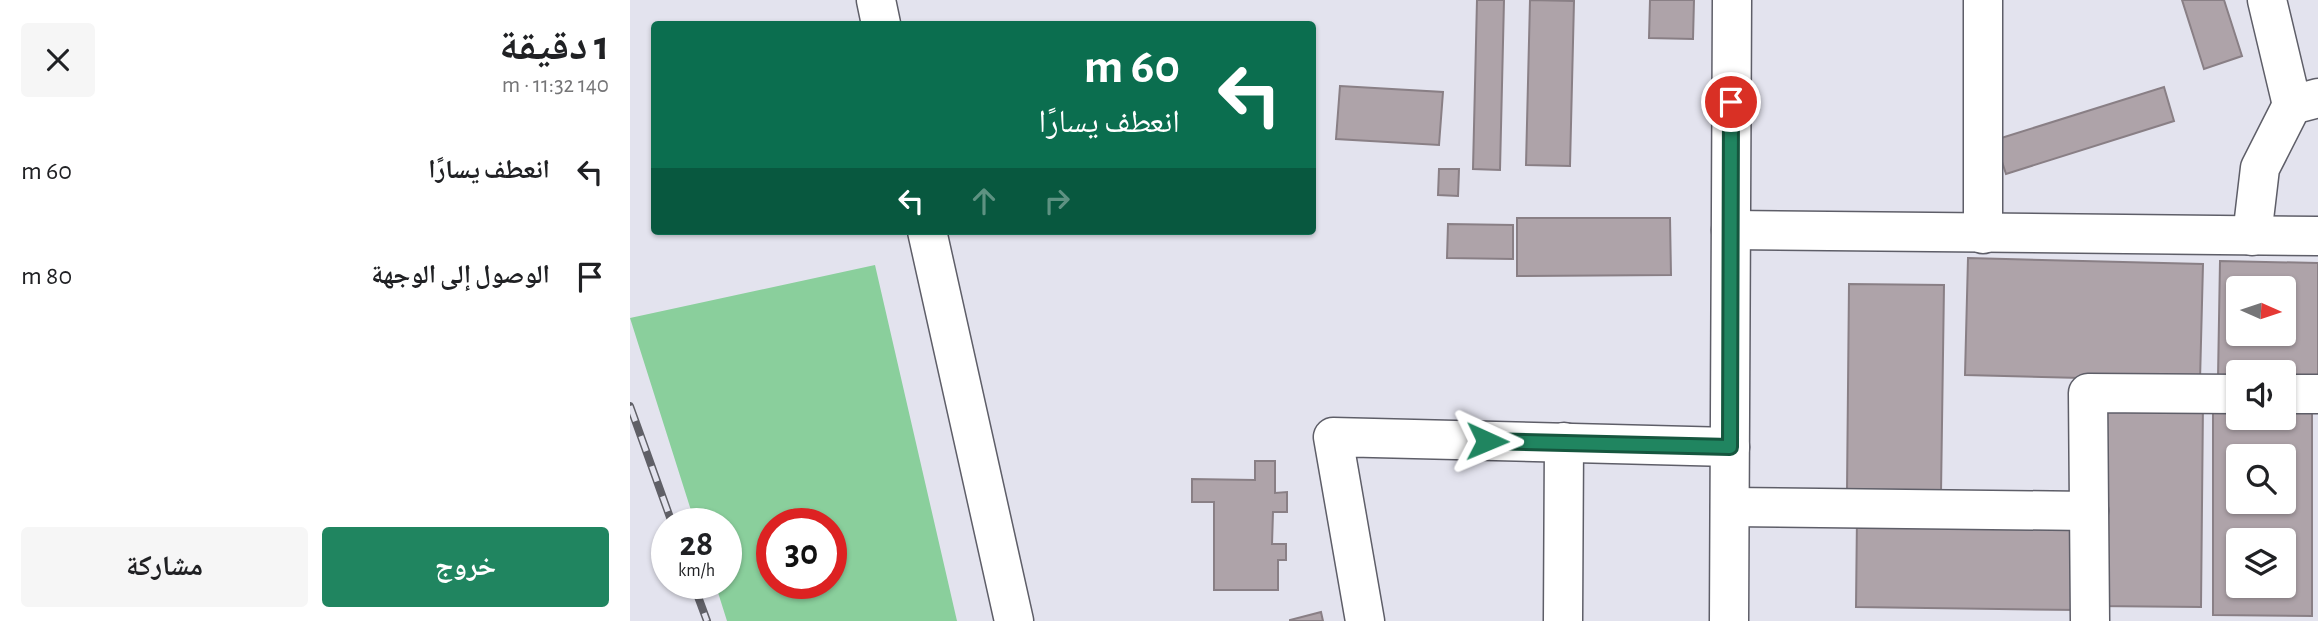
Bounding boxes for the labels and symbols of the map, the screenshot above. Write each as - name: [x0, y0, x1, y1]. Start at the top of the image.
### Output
- pin: [1701, 72, 1761, 132]
- north arrow: [2226, 276, 2296, 346]
- position arrow: [1450, 404, 1524, 478]
- speed limit sign: 30: [756, 508, 847, 599]

